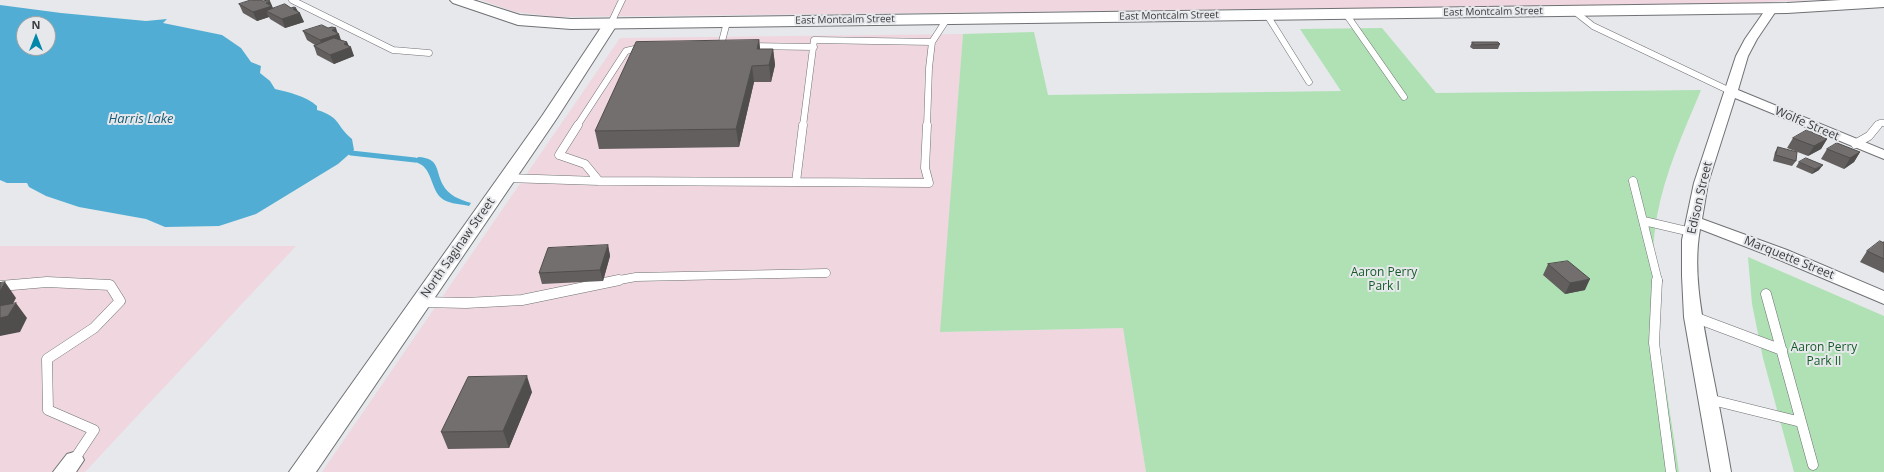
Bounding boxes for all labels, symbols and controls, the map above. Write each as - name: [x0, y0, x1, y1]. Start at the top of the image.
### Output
- street label: East Montcalm Street: [1443, 5, 1543, 19]
- street label: East Montcalm Street: [1119, 9, 1219, 23]
- street label: East Montcalm Street: [795, 13, 895, 27]
- north arrow: [16, 16, 56, 56]
- text: N: [32, 17, 40, 32]
- street label: Wolfe Street: [1773, 104, 1841, 144]
- water label: Harris Lake: [108, 111, 174, 127]
- street label: Edison Street: [1685, 160, 1715, 236]
- street label: North Saginaw Street: [418, 195, 498, 301]
- street label: Marquette Street: [1742, 233, 1836, 283]
- park label: Aaron Perry Park I: [1351, 266, 1417, 294]
- park label: Aaron Perry Park II: [1791, 341, 1857, 369]

